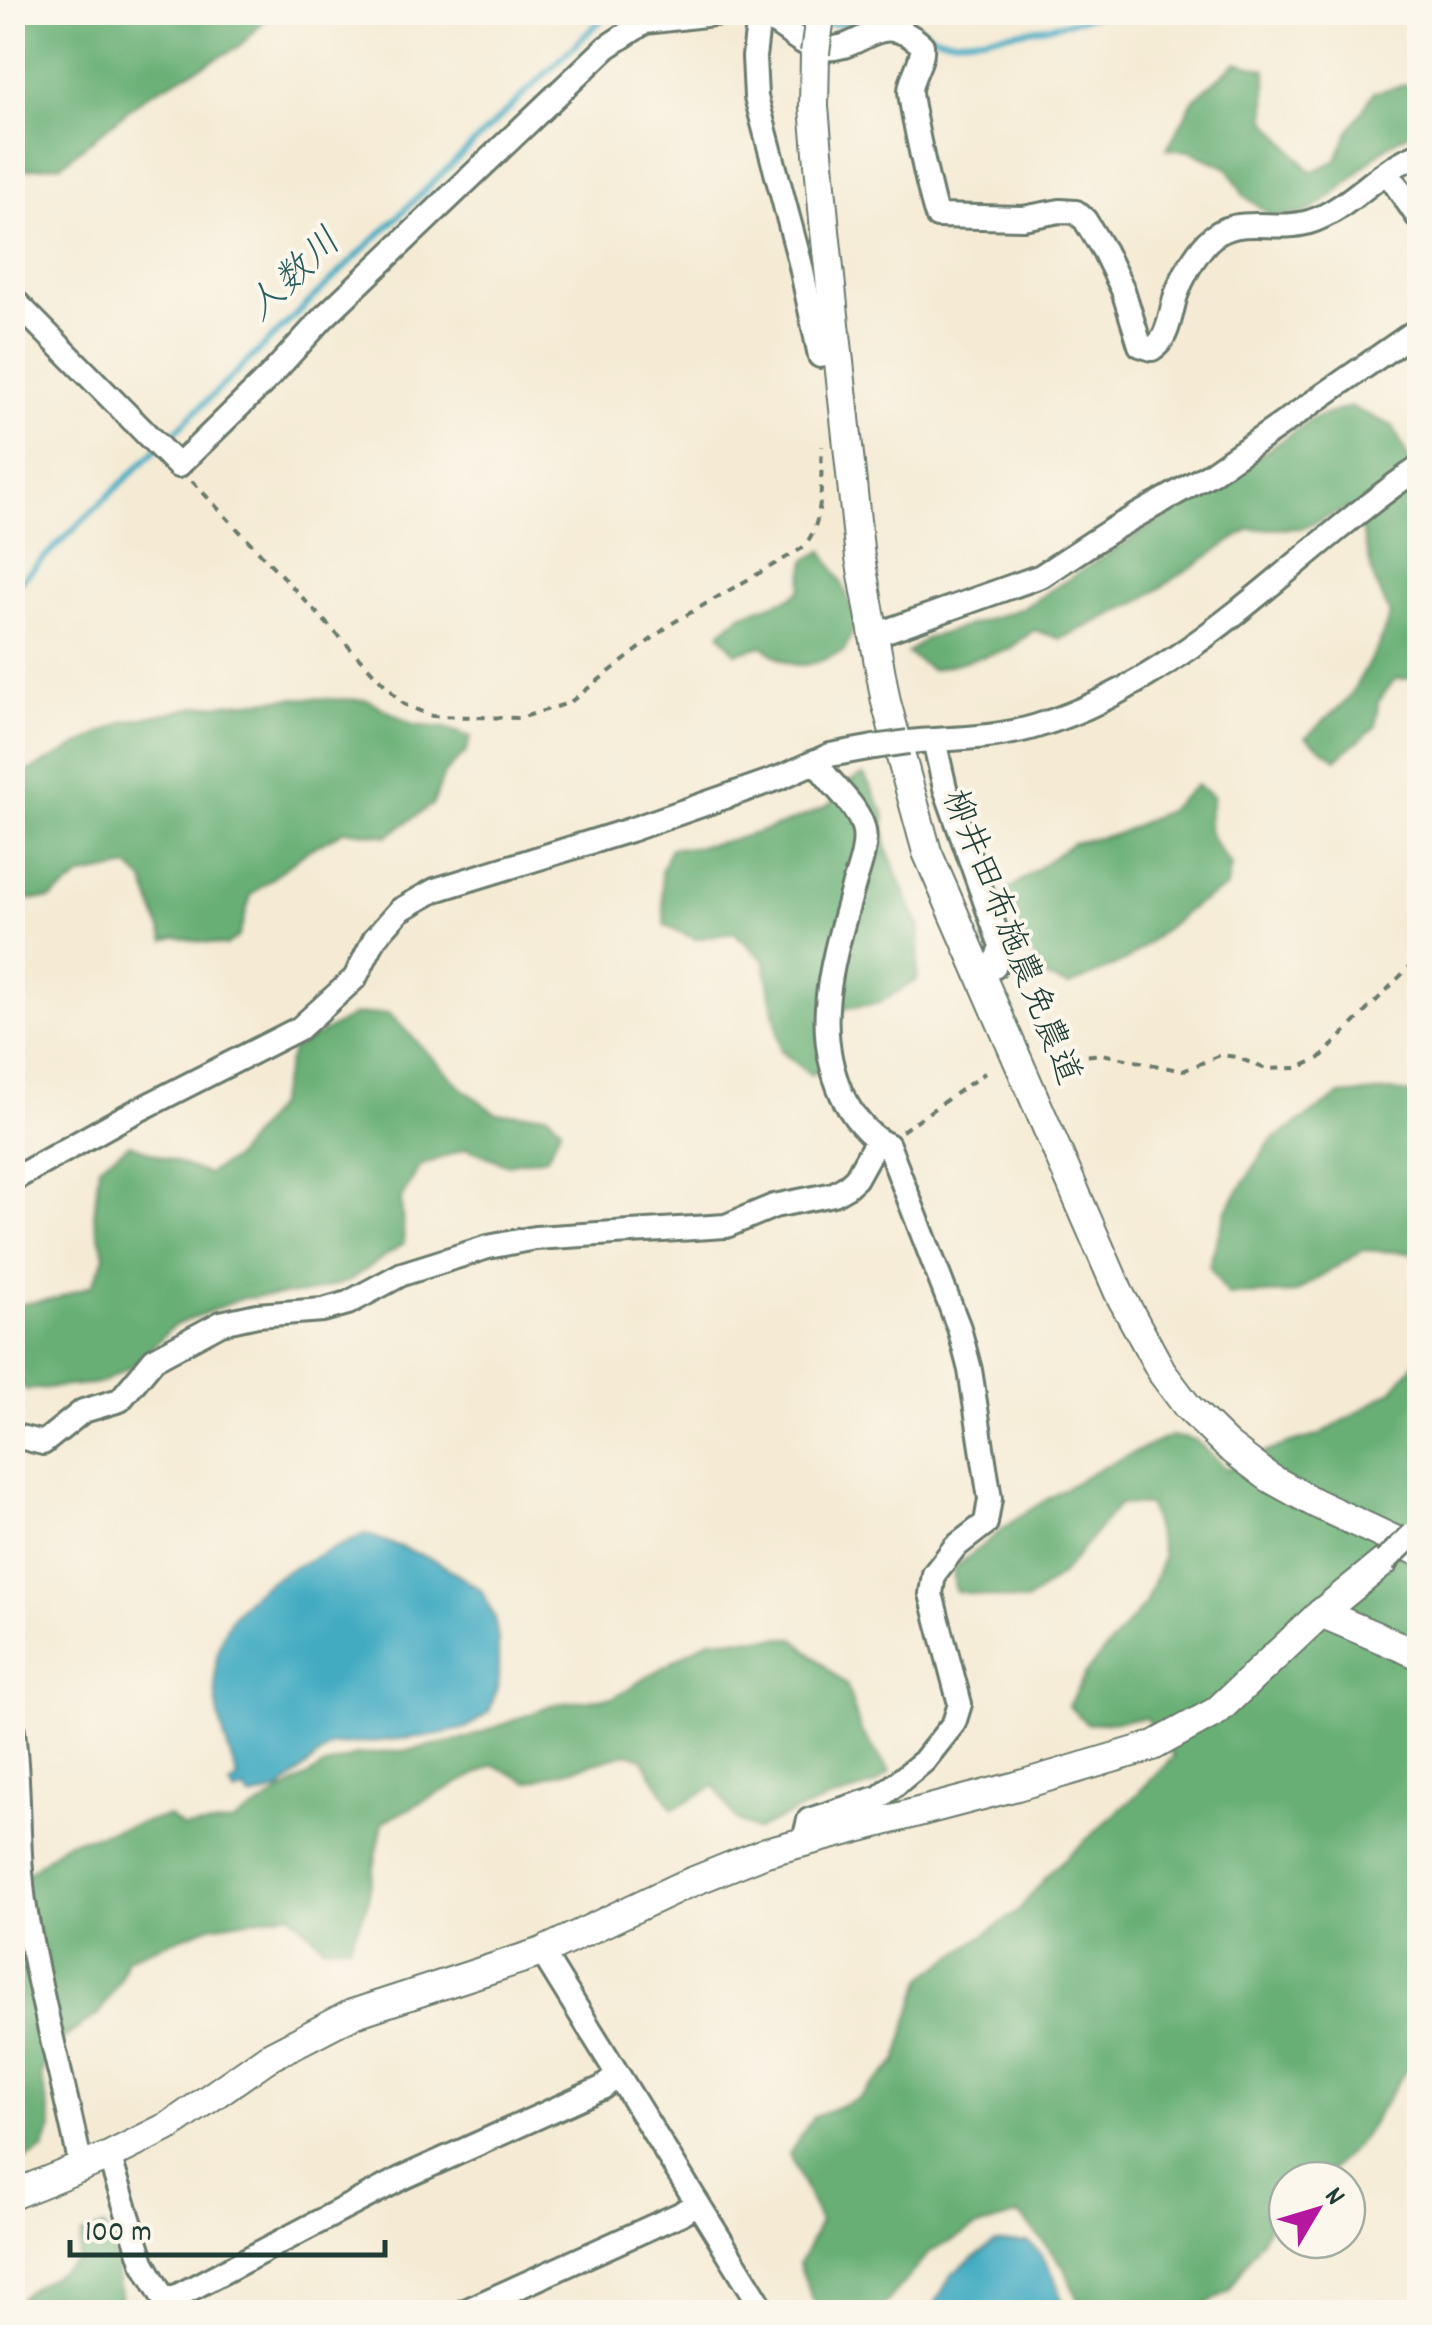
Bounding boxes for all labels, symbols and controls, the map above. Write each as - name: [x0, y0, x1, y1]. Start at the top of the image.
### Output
- water label: 人数川: [236, 218, 356, 336]
- street label: 柳井田布施農免農道: [927, 783, 1091, 1093]
- north arrow: [1267, 2160, 1367, 2260]
- text: N: [1313, 2180, 1353, 2215]
- scale bar: [70, 2195, 385, 2257]
- text: 100 m: [85, 2213, 152, 2256]

